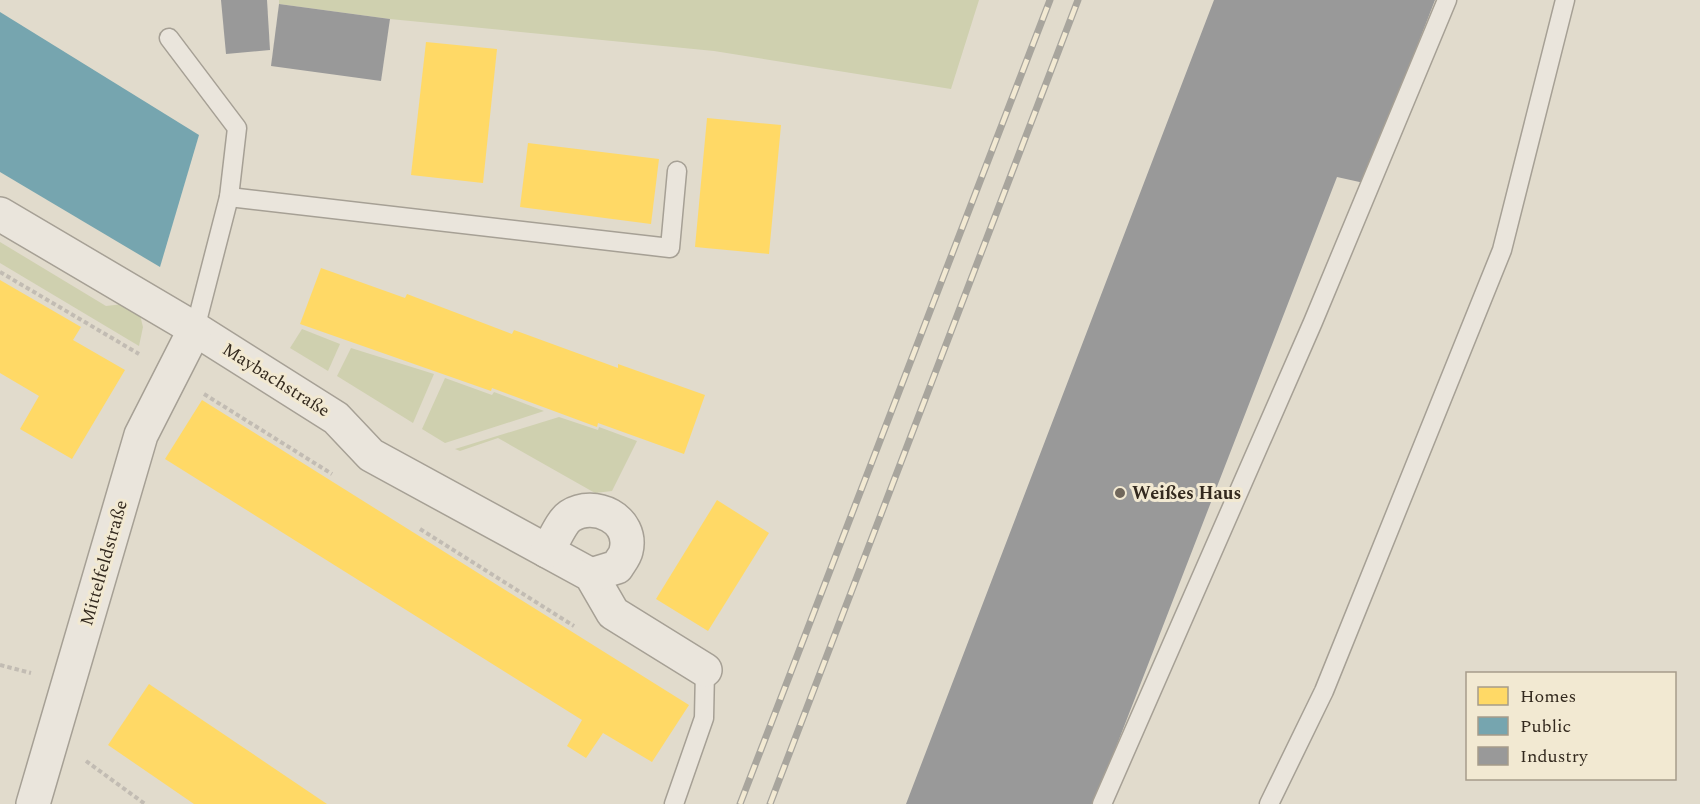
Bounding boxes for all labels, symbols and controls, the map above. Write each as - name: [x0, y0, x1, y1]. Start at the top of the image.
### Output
- street label: Maybachstraße: [217, 336, 335, 424]
- place label: Weißes Haus: [1132, 480, 1241, 507]
- marker: Weißes Haus: [1113, 486, 1127, 500]
- street label: Mittelfeldstraße: [73, 497, 135, 629]
- legend: [1466, 672, 1676, 780]
- text: Homes: [1520, 683, 1576, 710]
- text: Public: [1520, 713, 1571, 740]
- text: Industry: [1520, 743, 1589, 770]

